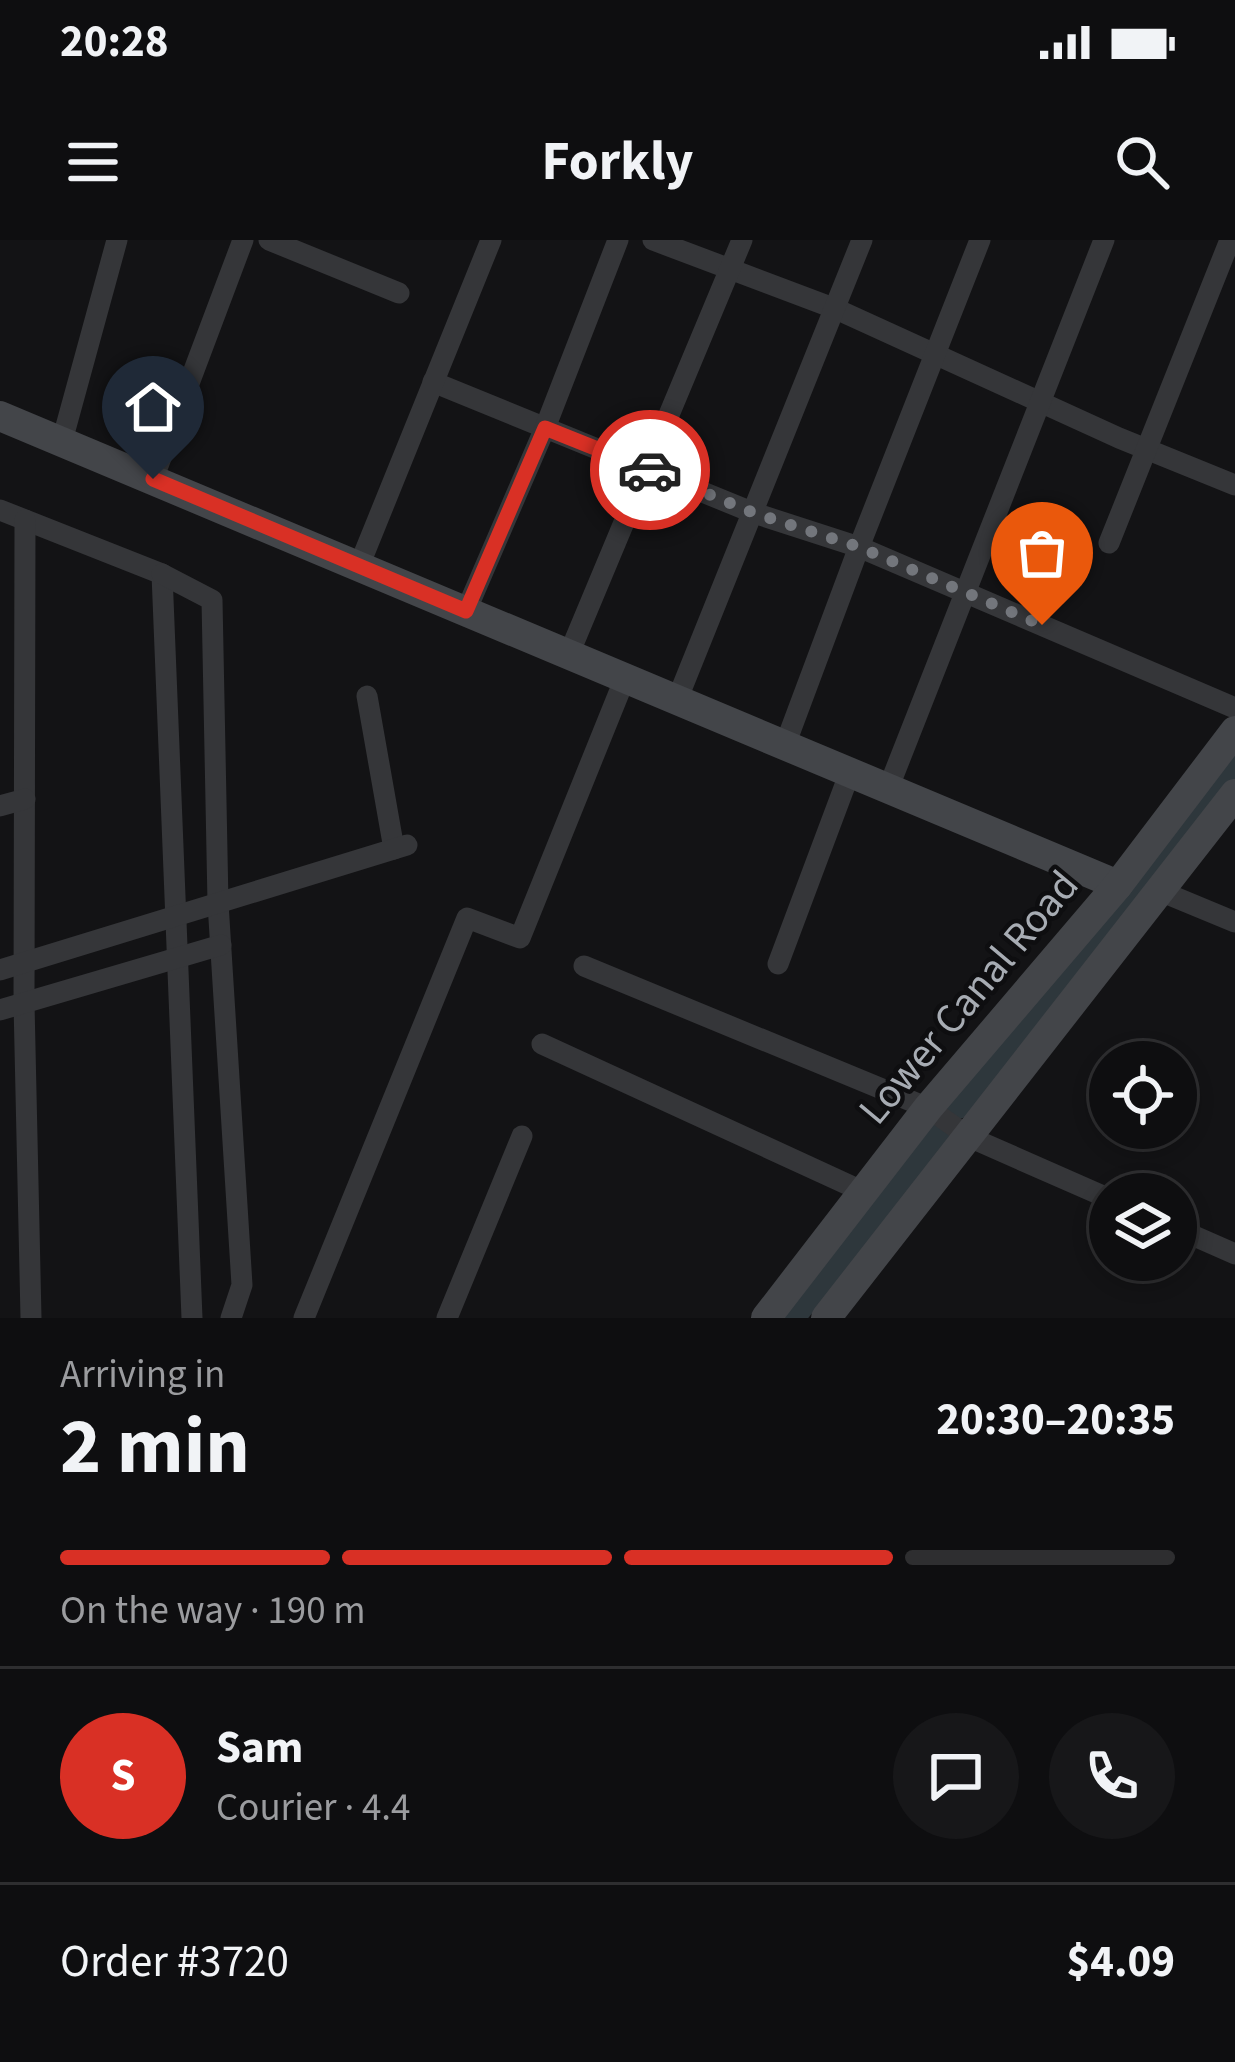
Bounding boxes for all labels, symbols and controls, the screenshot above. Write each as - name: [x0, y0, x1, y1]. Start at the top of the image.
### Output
- text: 20:28: [60, 10, 169, 74]
- text: Forkly: [542, 124, 693, 201]
- icon: menu: [60, 129, 126, 195]
- icon: search: [1109, 129, 1175, 195]
- pin: [102, 356, 204, 479]
- icon: home: [120, 374, 186, 440]
- courier: [590, 410, 710, 530]
- icon: car: [617, 437, 683, 503]
- pin: [991, 502, 1093, 625]
- icon: bag: [1009, 520, 1075, 586]
- street label: Lower Canal Road: [845, 858, 1093, 1138]
- map controls: [1089, 1041, 1197, 1281]
- button: locate: [1089, 1041, 1197, 1149]
- button: layers: [1089, 1173, 1197, 1281]
- text: Arriving in: [60, 1347, 225, 1403]
- text: 20:30–20:35: [936, 1388, 1175, 1452]
- text: 2 min: [60, 1392, 250, 1503]
- text: On the way · 190 m: [60, 1583, 366, 1639]
- button: chat: [893, 1713, 1019, 1839]
- button: phone: [1049, 1713, 1175, 1839]
- text: Sam: [216, 1716, 303, 1780]
- text: S: [110, 1744, 136, 1808]
- text: Courier · 4.4: [216, 1780, 410, 1836]
- text: Order #3720: [60, 1930, 289, 1994]
- text: $4.09: [1066, 1930, 1175, 1994]

